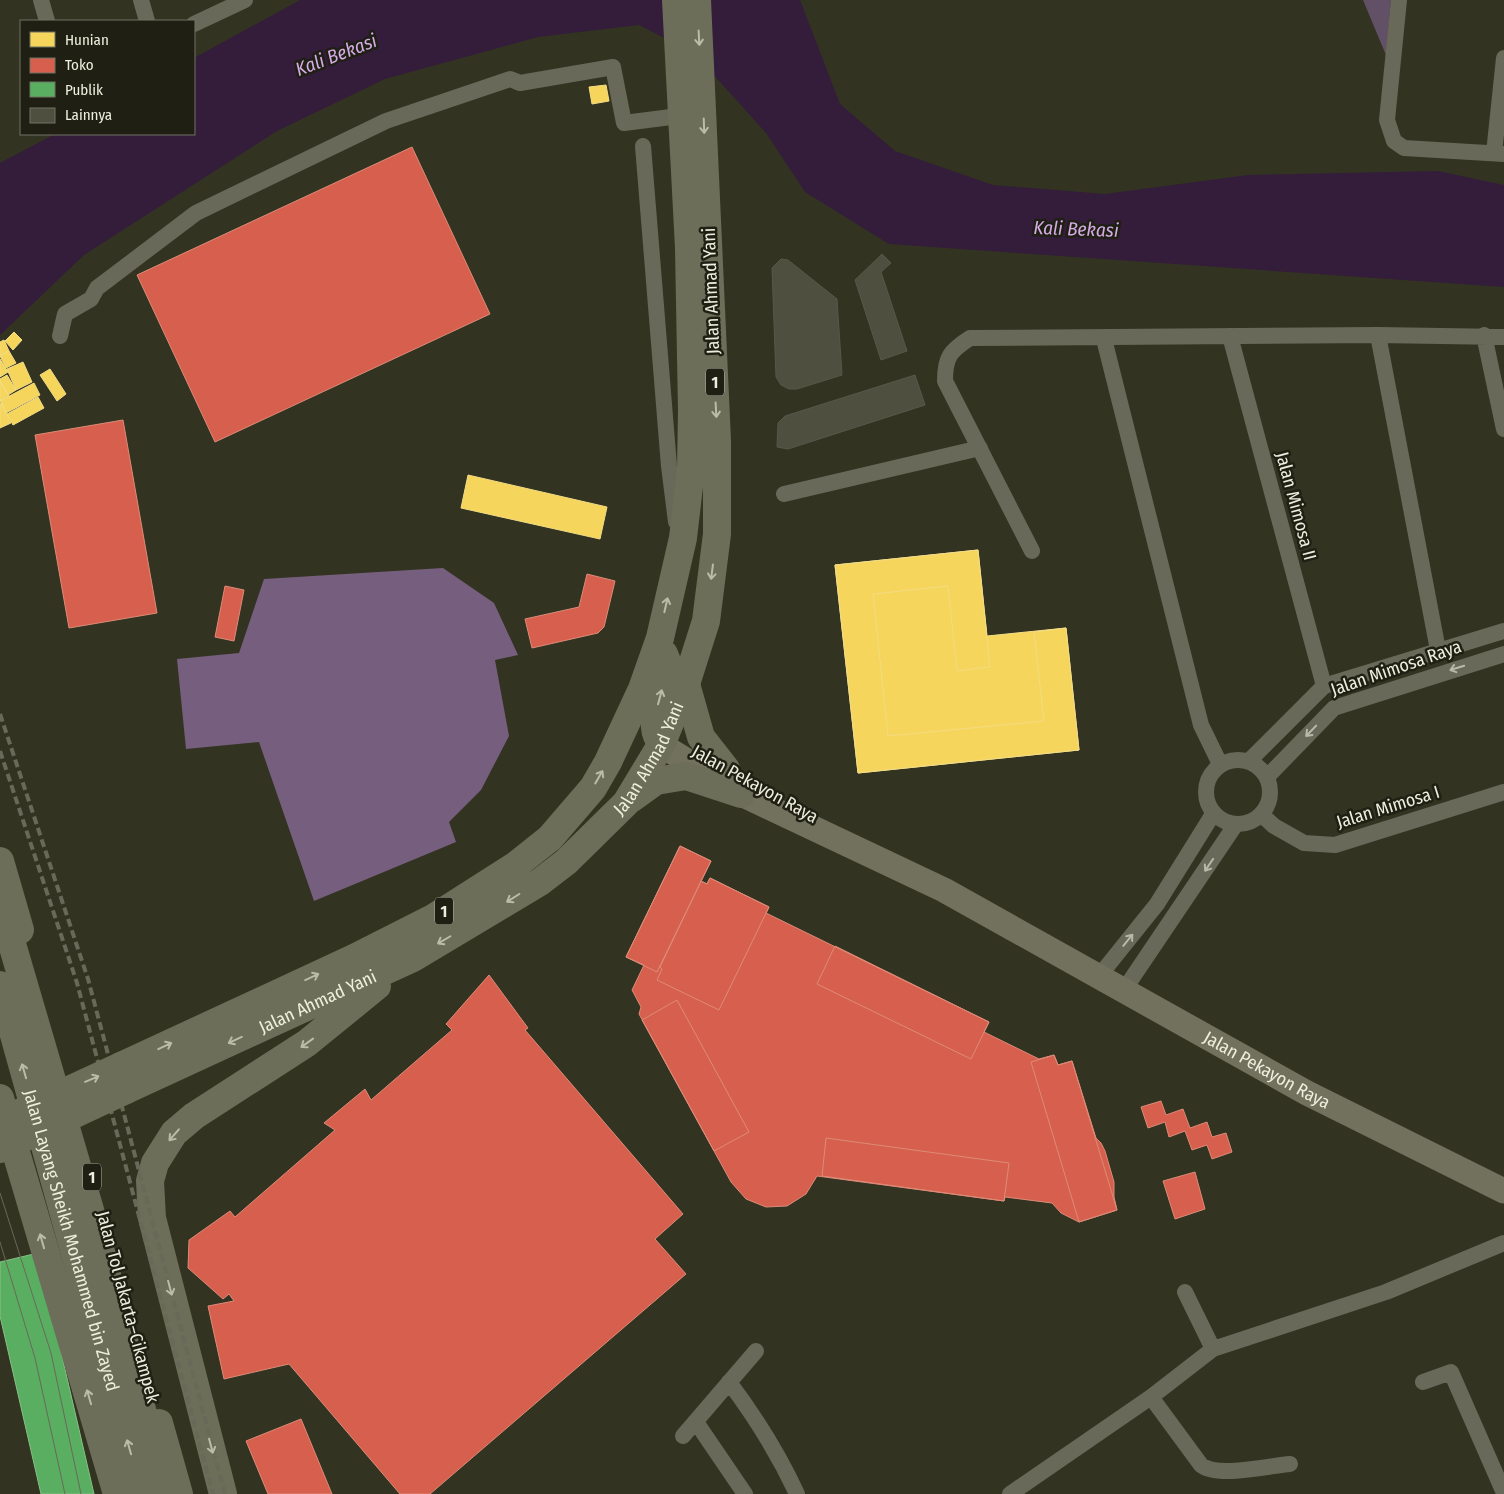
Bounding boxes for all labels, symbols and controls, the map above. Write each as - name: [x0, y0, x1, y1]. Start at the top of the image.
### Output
- legend: [20, 20, 195, 135]
- water label: Kali Bekasi: [292, 29, 380, 81]
- one-way arrow: [695, 30, 704, 46]
- text: Hunian: [65, 31, 109, 49]
- text: Toko: [65, 56, 94, 74]
- text: Publik: [65, 81, 103, 99]
- text: Lainnya: [65, 106, 112, 124]
- one-way arrow: [699, 117, 708, 133]
- water label: Kali Bekasi: [1033, 216, 1119, 242]
- street label: Jalan Ahmad Yani: [698, 227, 724, 355]
- road number: 1: [706, 368, 724, 396]
- one-way arrow: [711, 402, 720, 418]
- street label: Jalan Mimosa II: [1271, 449, 1321, 563]
- one-way arrow: [707, 564, 717, 580]
- one-way arrow: [662, 598, 671, 614]
- street label: Jalan Mimosa Raya: [1328, 635, 1464, 701]
- one-way arrow: [1450, 664, 1466, 673]
- one-way arrow: [656, 690, 665, 706]
- street label: Jalan Ahmad Yani: [609, 698, 689, 820]
- one-way arrow: [1305, 725, 1317, 738]
- street label: Jalan Pekayon Raya: [688, 740, 822, 828]
- one-way arrow: [595, 771, 605, 785]
- street label: Jalan Mimosa I: [1334, 781, 1442, 833]
- one-way arrow: [1204, 857, 1214, 871]
- one-way arrow: [507, 894, 521, 904]
- road number: 1: [435, 898, 453, 924]
- one-way arrow: [1123, 933, 1134, 946]
- one-way arrow: [438, 935, 452, 945]
- street label: Jalan Ahmad Yani: [256, 965, 380, 1038]
- one-way arrow: [304, 972, 319, 981]
- street label: Jalan Pekayon Raya: [1200, 1026, 1334, 1114]
- one-way arrow: [228, 1036, 243, 1046]
- one-way arrow: [301, 1037, 314, 1048]
- one-way arrow: [157, 1041, 172, 1050]
- one-way arrow: [19, 1064, 29, 1080]
- one-way arrow: [84, 1073, 99, 1083]
- street label: Jalan Layang Sheikh Mohammed bin Zayed: [19, 1087, 124, 1394]
- one-way arrow: [168, 1128, 179, 1141]
- road number: 1: [83, 1164, 101, 1190]
- street label: Jalan Tol Jakarta–Cikampek: [92, 1209, 164, 1406]
- one-way arrow: [37, 1233, 47, 1249]
- one-way arrow: [166, 1280, 175, 1296]
- one-way arrow: [83, 1389, 93, 1405]
- one-way arrow: [207, 1437, 216, 1453]
- one-way arrow: [124, 1439, 134, 1455]

